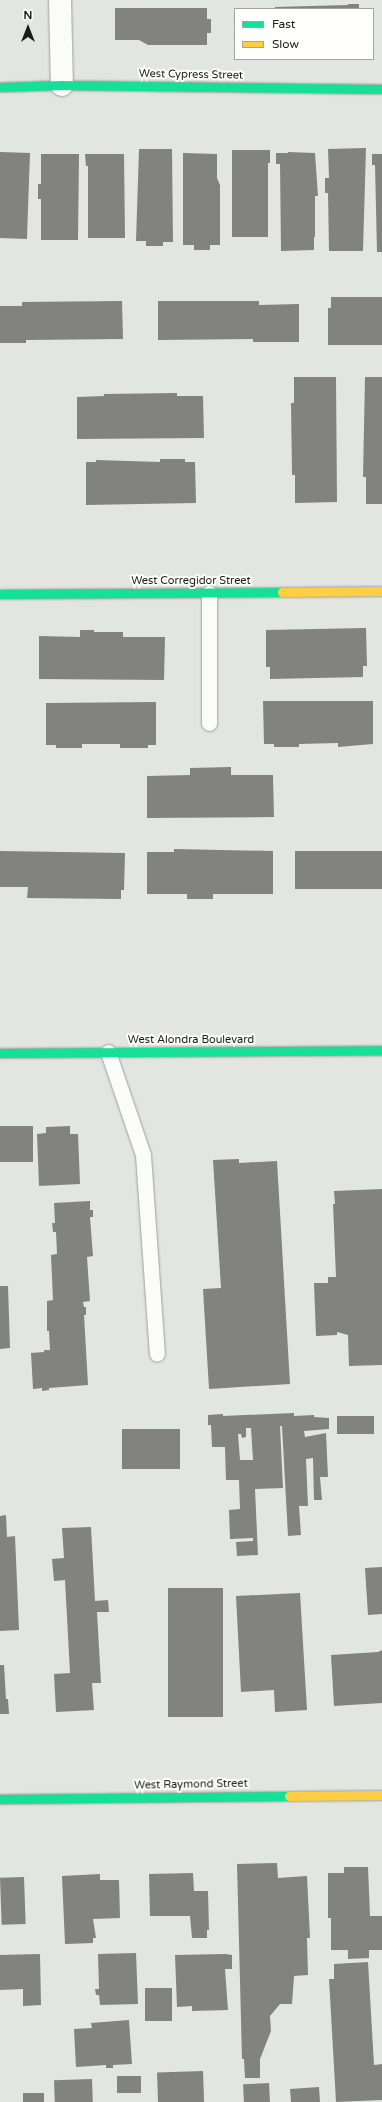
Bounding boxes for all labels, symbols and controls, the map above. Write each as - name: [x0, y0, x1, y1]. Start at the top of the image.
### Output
- north arrow: [8, 8, 48, 48]
- legend: [234, 8, 374, 60]
- text: N: [24, 9, 32, 22]
- text: Fast: [272, 17, 295, 31]
- text: Slow: [272, 37, 299, 51]
- street label: West Cypress Street: [139, 67, 243, 83]
- street label: West Corregidor Street: [131, 574, 251, 588]
- street label: West Alondra Boulevard: [128, 1033, 254, 1047]
- street label: West Raymond Street: [134, 1777, 248, 1793]

